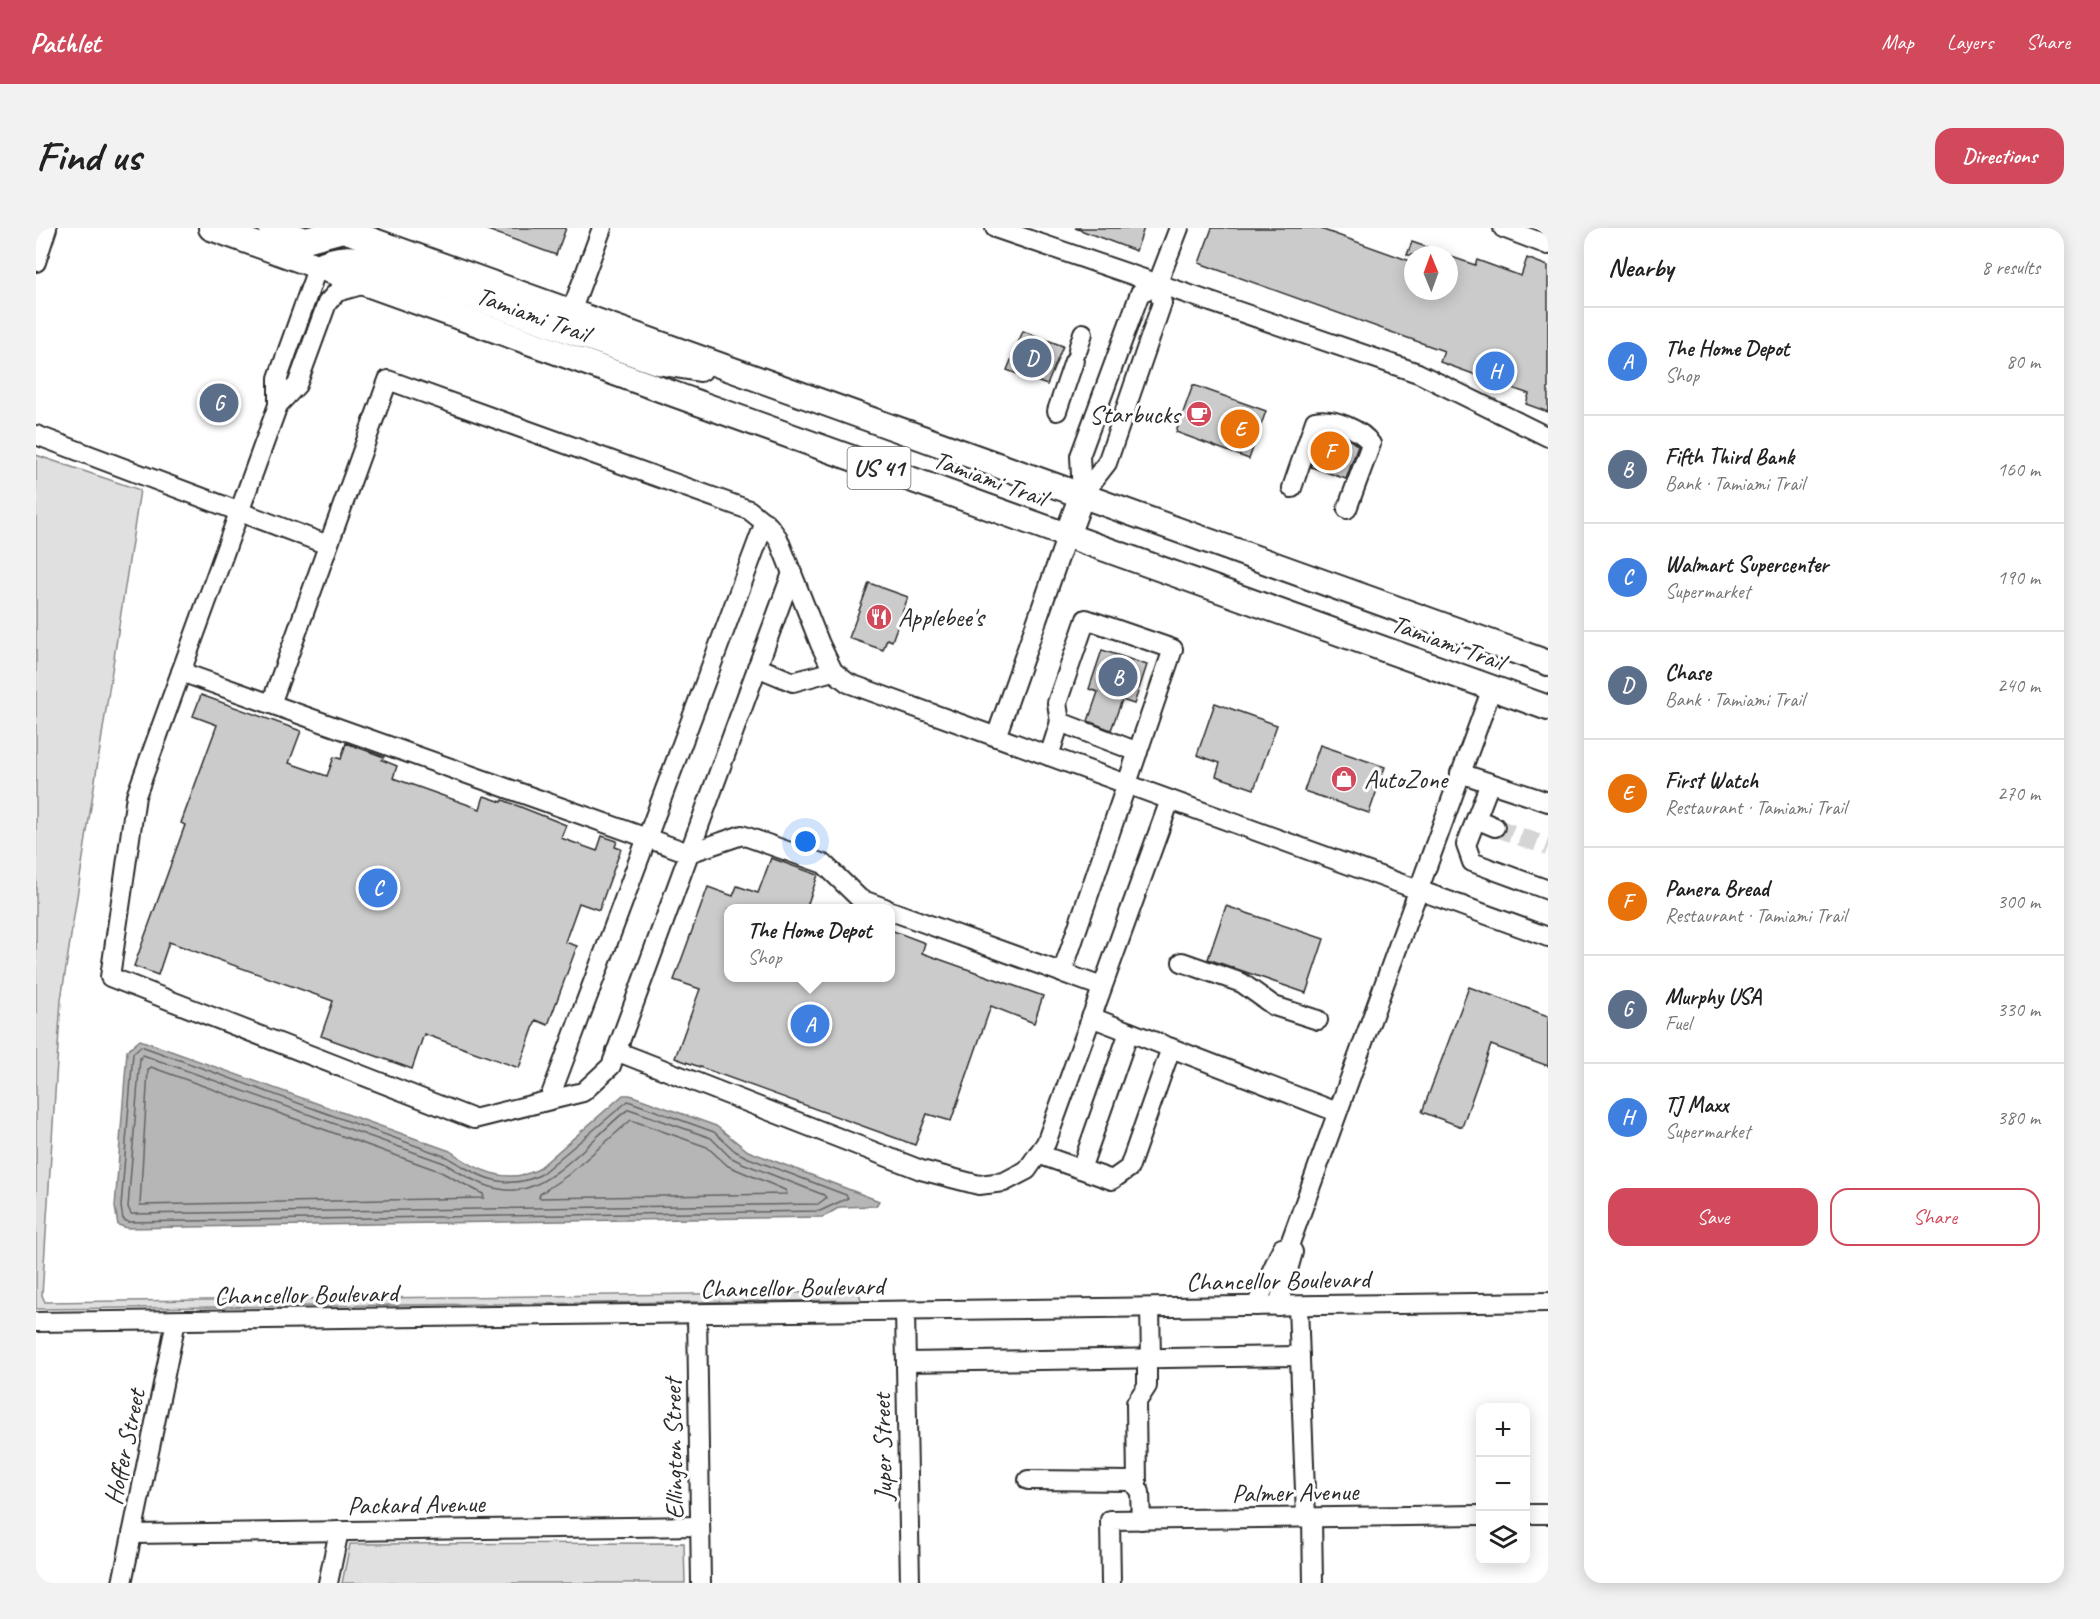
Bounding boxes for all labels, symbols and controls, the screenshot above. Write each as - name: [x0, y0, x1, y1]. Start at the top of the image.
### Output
- text: Pathlet: [30, 25, 100, 60]
- text: Map: [1881, 29, 1914, 55]
- text: Layers: [1947, 29, 1993, 55]
- text: Share: [2026, 29, 2070, 55]
- button: Directions: [1935, 128, 2064, 184]
- text: Find us: [36, 130, 141, 183]
- north arrow: [1404, 246, 1458, 300]
- text: Nearby: [1608, 251, 1673, 284]
- text: 8 results: [1981, 255, 2040, 280]
- street label: Tamiami Trail: [472, 279, 598, 352]
- text: The Home Depot: [1665, 335, 1789, 363]
- pin: D: [1012, 336, 1052, 380]
- pin: H: [1476, 348, 1514, 394]
- text: A: [1622, 349, 1633, 374]
- text: 80 m: [2006, 349, 2040, 374]
- text: Shop: [1665, 363, 1699, 388]
- pin: G: [200, 380, 238, 426]
- place label: Starbucks: [1089, 398, 1182, 431]
- cafe icon: Starbucks: [1184, 399, 1214, 429]
- pin: E: [1220, 406, 1260, 452]
- pin: F: [1310, 428, 1350, 474]
- street label: Tamiami Trail: [929, 443, 1055, 516]
- text: Fifth Third Bank: [1665, 443, 1794, 471]
- road number: US 41: [848, 447, 910, 489]
- text: B: [1622, 457, 1633, 482]
- text: 160 m: [1997, 457, 2040, 482]
- text: Bank · Tamiami Trail: [1665, 471, 1804, 496]
- text: Walmart Supercenter: [1665, 551, 1828, 579]
- text: C: [1623, 565, 1632, 590]
- text: 190 m: [1997, 565, 2040, 590]
- text: Supermarket: [1665, 579, 1750, 604]
- place label: Applebee's: [898, 601, 986, 634]
- restaurant icon: Applebee's: [864, 602, 894, 632]
- street label: Tamiami Trail: [1387, 607, 1513, 680]
- pin: B: [1098, 654, 1138, 700]
- text: Chase: [1665, 659, 1711, 687]
- text: D: [1622, 673, 1633, 698]
- text: 240 m: [1997, 673, 2040, 698]
- text: Bank · Tamiami Trail: [1665, 687, 1804, 712]
- place label: AutoZone: [1364, 763, 1450, 796]
- shop icon: AutoZone: [1329, 764, 1359, 794]
- text: First Watch: [1665, 767, 1758, 795]
- text: E: [1622, 781, 1633, 806]
- text: 270 m: [1997, 781, 2040, 806]
- text: Restaurant · Tamiami Trail: [1665, 795, 1846, 820]
- your location: [791, 827, 820, 856]
- pin: C: [358, 866, 398, 910]
- text: Panera Bread: [1665, 875, 1769, 903]
- text: F: [1623, 889, 1632, 914]
- text: 300 m: [1997, 889, 2040, 914]
- text: Restaurant · Tamiami Trail: [1665, 903, 1846, 928]
- popup: [724, 904, 895, 982]
- text: The Home Depot: [747, 917, 872, 945]
- text: Shop: [747, 945, 781, 970]
- text: Murphy USA: [1665, 983, 1761, 1011]
- text: G: [1623, 997, 1632, 1022]
- text: 330 m: [1997, 997, 2040, 1022]
- pin: A: [790, 1002, 830, 1046]
- text: Fuel: [1665, 1011, 1691, 1036]
- text: TJ Maxx: [1665, 1091, 1728, 1119]
- text: H: [1622, 1105, 1633, 1130]
- text: 380 m: [1997, 1105, 2040, 1130]
- text: Supermarket: [1665, 1119, 1750, 1144]
- button: Save: [1608, 1188, 1818, 1246]
- button: Share: [1830, 1188, 2040, 1246]
- street label: Chancellor Boulevard: [1186, 1262, 1374, 1299]
- street label: Chancellor Boulevard: [700, 1269, 888, 1306]
- street label: Chancellor Boulevard: [214, 1276, 402, 1313]
- street label: Ellington Street: [656, 1375, 691, 1520]
- street label: Hoffer Street: [96, 1384, 153, 1508]
- street label: Juper Street: [865, 1391, 900, 1503]
- map controls: [1476, 1403, 1530, 1565]
- button: +: [1476, 1403, 1530, 1457]
- button: −: [1476, 1457, 1530, 1511]
- street label: Palmer Avenue: [1231, 1475, 1360, 1510]
- street label: Packard Avenue: [347, 1487, 486, 1522]
- button: layers: [1476, 1511, 1530, 1565]

